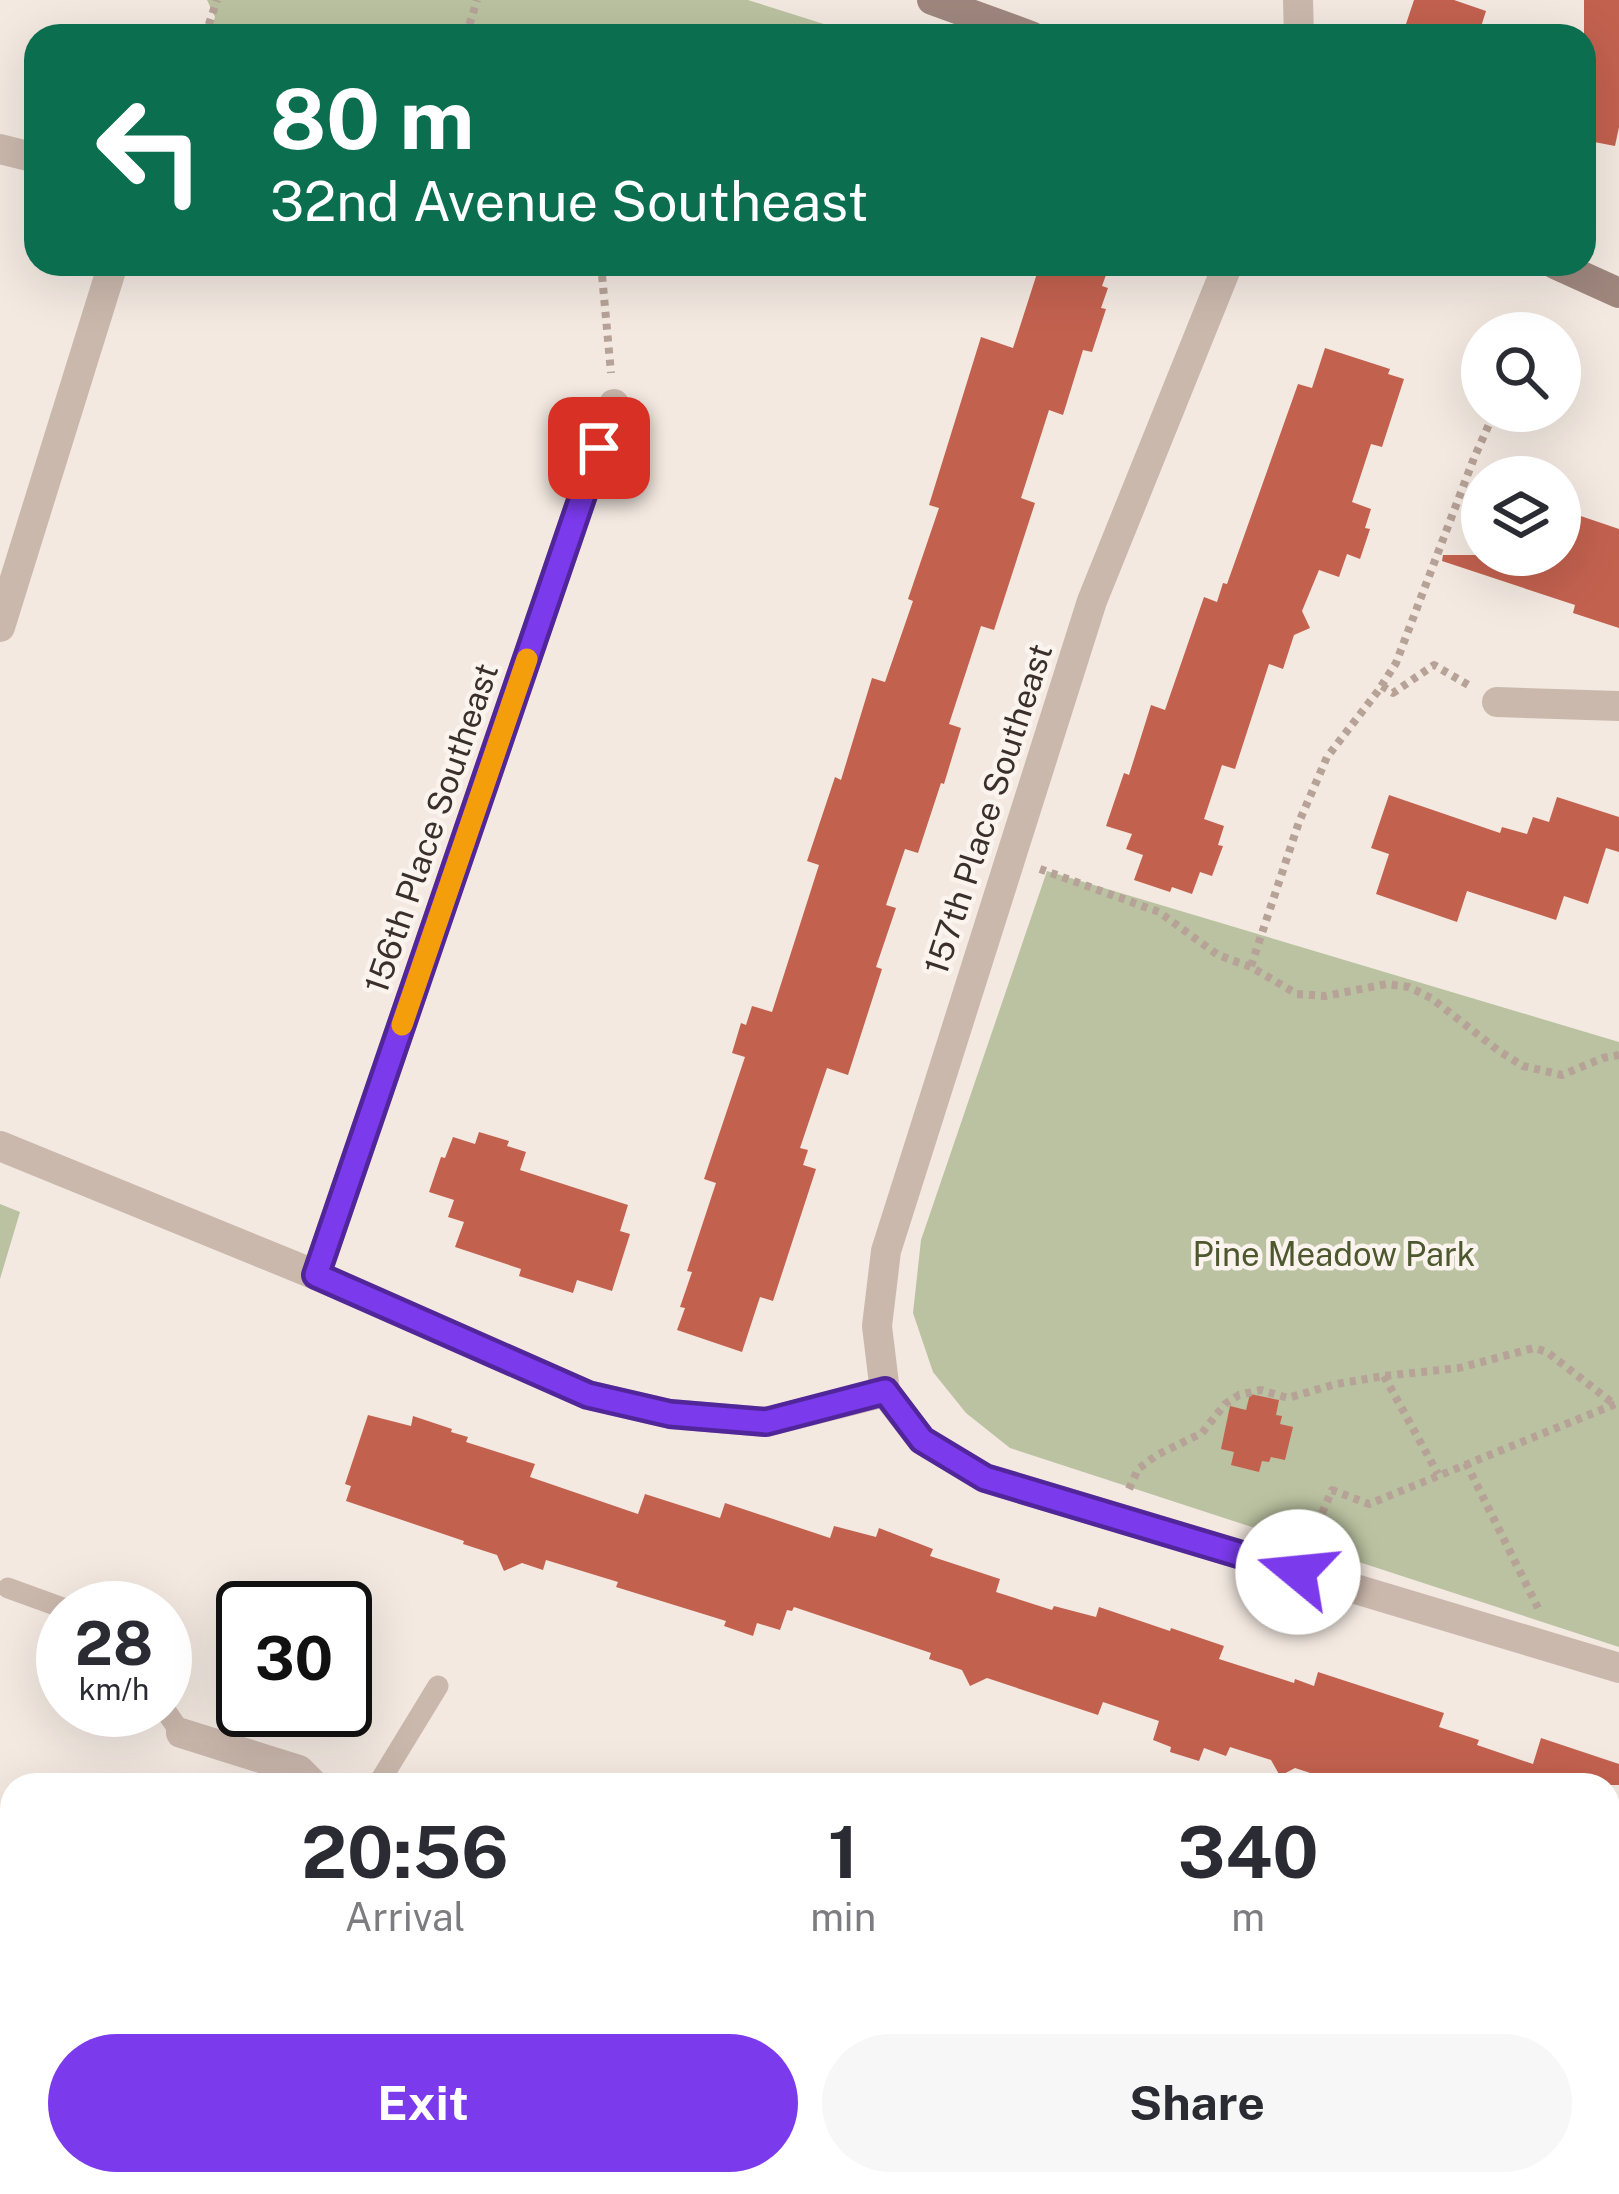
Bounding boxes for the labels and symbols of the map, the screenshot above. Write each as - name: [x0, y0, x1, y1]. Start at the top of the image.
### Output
- pin: [548, 397, 650, 499]
- street label: 157th Place Southeast: [917, 639, 1059, 979]
- street label: 156th Place Southeast: [357, 658, 505, 998]
- park label: Pine Meadow Park: [1193, 1235, 1475, 1273]
- position arrow: [1235, 1509, 1361, 1635]
- speed limit sign: 30: [216, 1581, 372, 1737]

